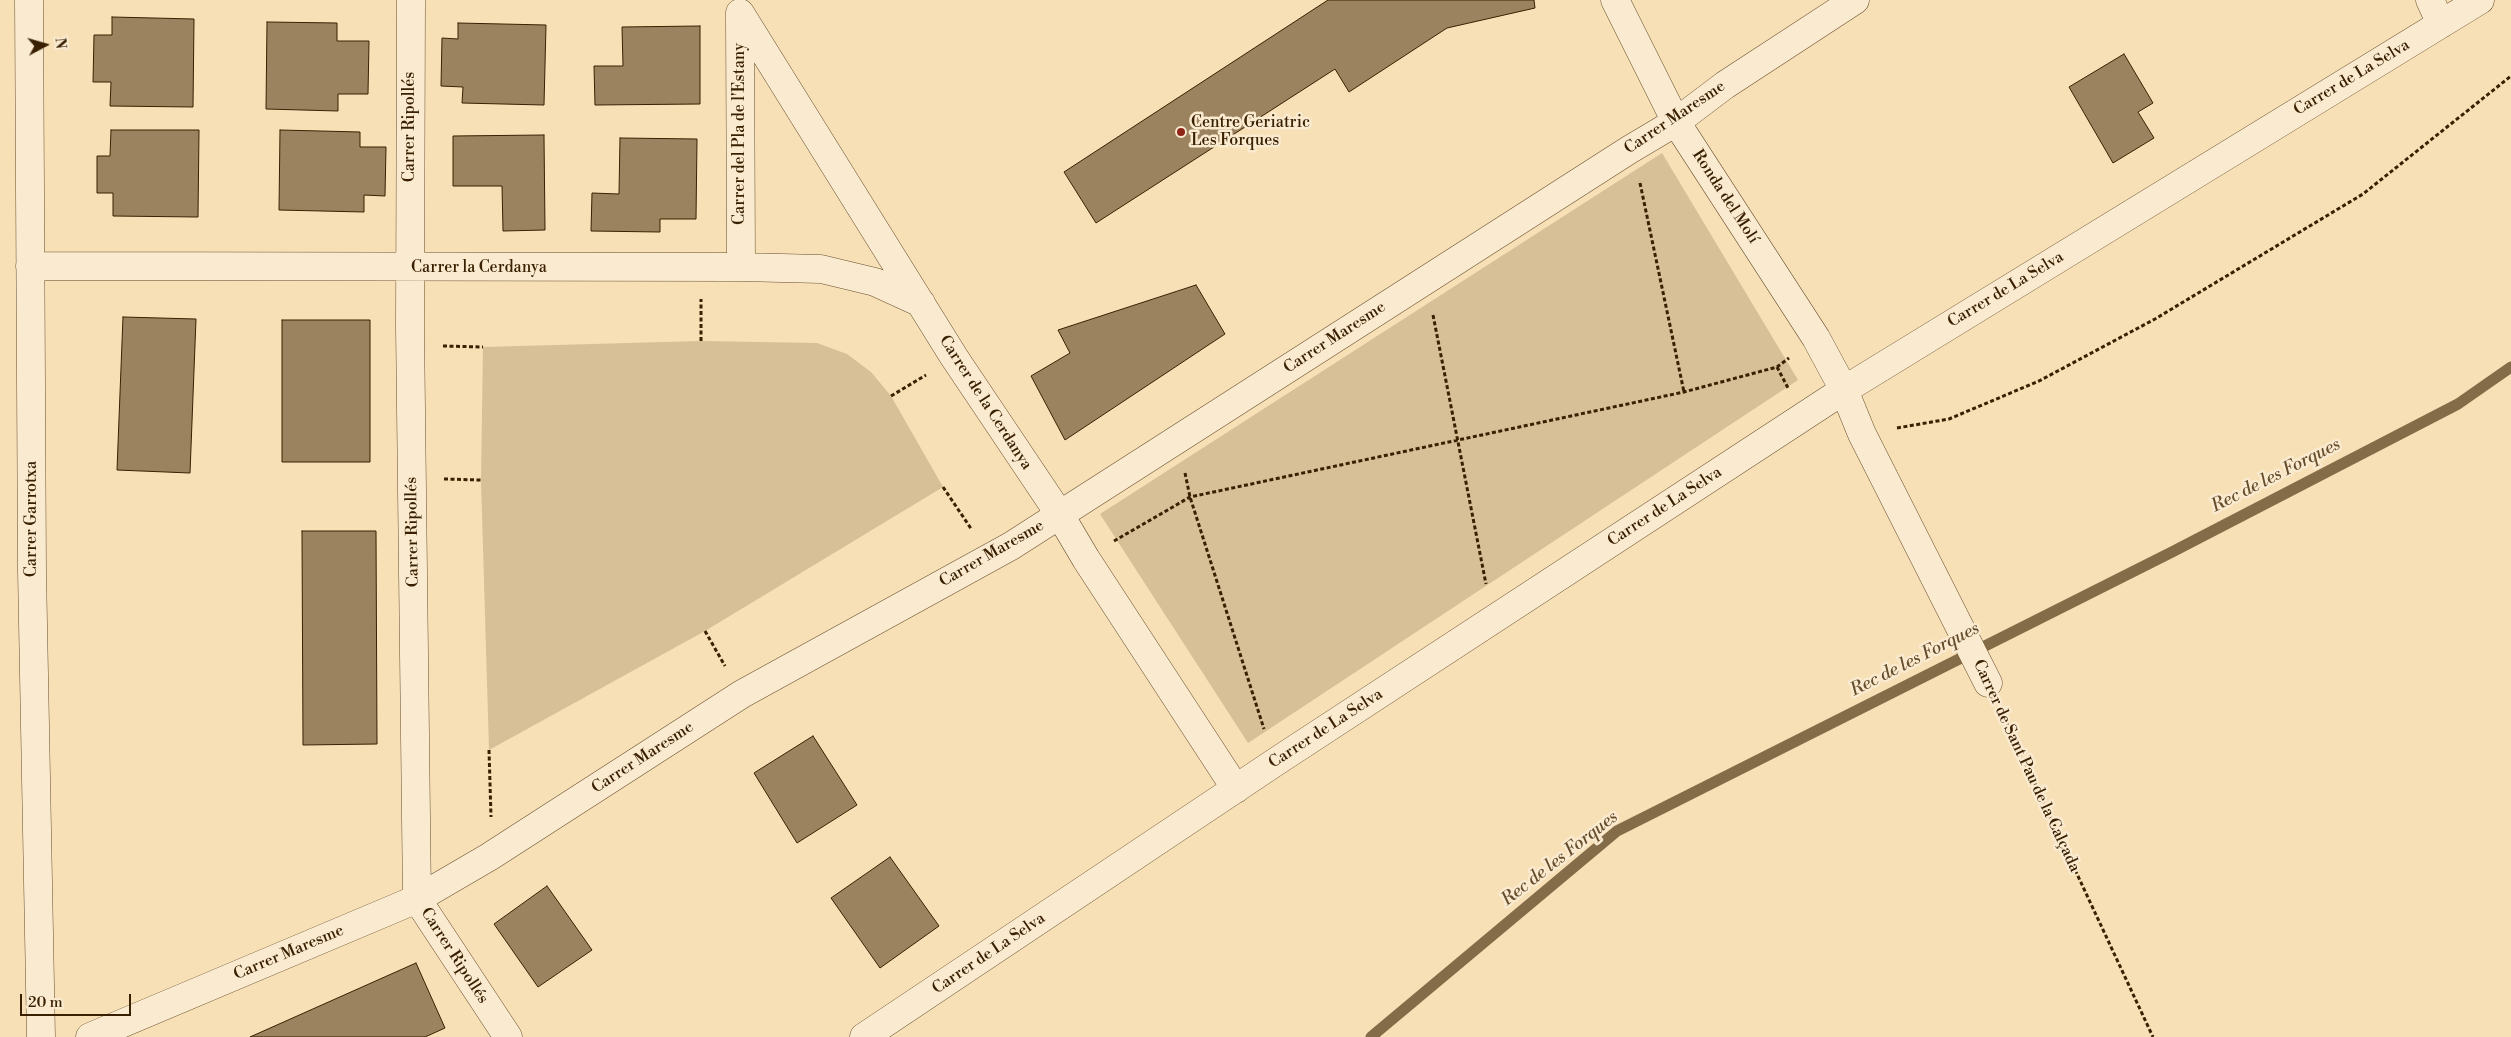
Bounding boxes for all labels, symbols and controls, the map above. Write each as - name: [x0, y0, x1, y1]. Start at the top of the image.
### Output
- north arrow: [20, 20, 70, 70]
- street label: Carrer de La Selva: [2290, 36, 2414, 120]
- text: N: [50, 37, 69, 50]
- street label: Carrer del Pla de l'Estany: [730, 43, 750, 225]
- street label: Carrer Ripollés: [400, 72, 420, 182]
- street label: Carrer Maresme: [1621, 77, 1729, 159]
- place label: Centre Geriatric Les Forques: [1191, 113, 1310, 151]
- marker: Centre Geriatric Les Forques: [1175, 126, 1187, 138]
- street label: Ronda del Molí: [1687, 146, 1763, 248]
- street label: Carrer de La Selva: [1944, 248, 2068, 332]
- street label: Carrer la Cerdanya: [411, 258, 547, 278]
- street label: Carrer Maresme: [1280, 298, 1390, 378]
- street label: Carrer de la Cerdanya: [934, 332, 1036, 474]
- water label: Rec de les Forques: [2208, 434, 2344, 518]
- street label: Carrer Garrotxa: [22, 461, 42, 577]
- street label: Carrer de La Selva: [1604, 463, 1726, 551]
- street label: Carrer Ripollés: [402, 477, 424, 587]
- street label: Carrer Maresme: [936, 516, 1048, 592]
- water label: Rec de les Forques: [1847, 618, 1983, 702]
- street label: Carrer de Sant Pau de la Calçada: [1968, 657, 2084, 875]
- street label: Carrer de La Selva: [1265, 685, 1387, 773]
- street label: Carrer Maresme: [588, 718, 698, 798]
- water label: Rec de les Forques: [1497, 807, 1623, 911]
- street label: Carrer Ripollés: [416, 904, 492, 1008]
- street label: Carrer de La Selva: [929, 909, 1049, 999]
- street label: Carrer Maresme: [231, 921, 347, 985]
- scale bar: [22, 984, 134, 1016]
- text: 20 m: [28, 993, 63, 1012]

